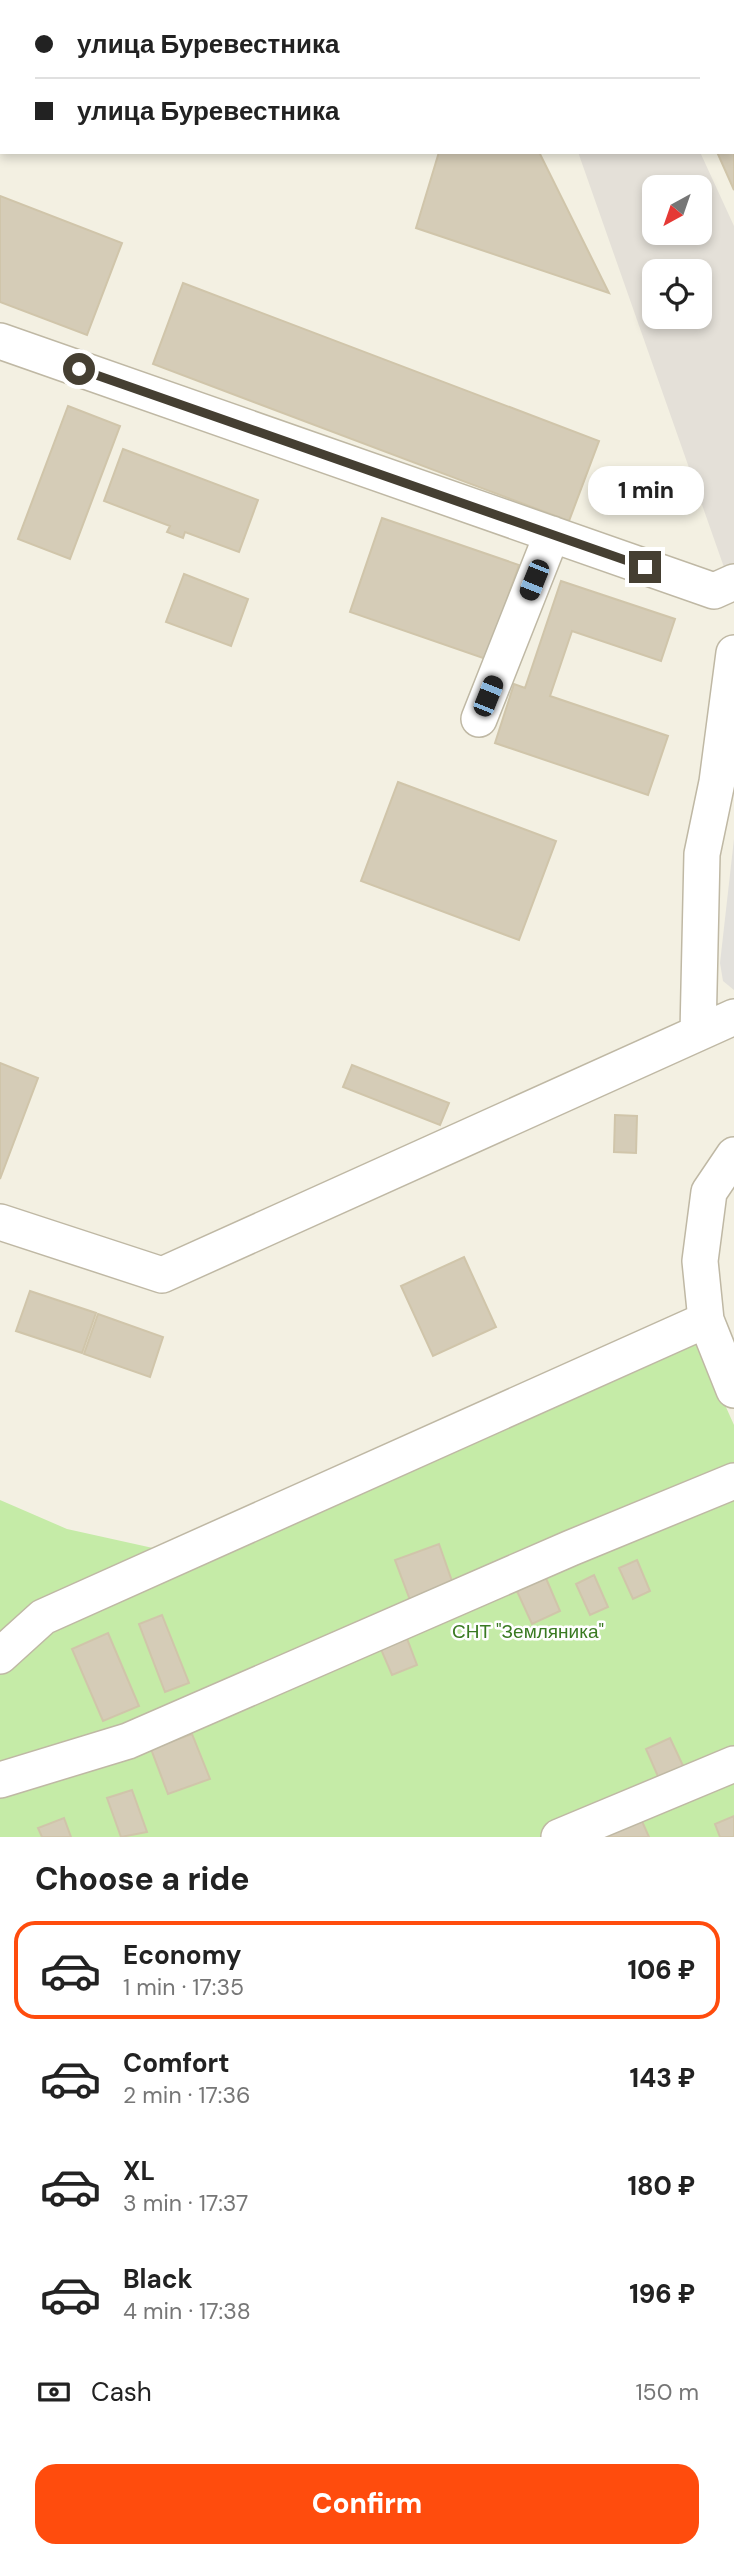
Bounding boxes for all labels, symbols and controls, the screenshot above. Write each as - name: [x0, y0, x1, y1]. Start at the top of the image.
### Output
- text: улица Буревестника: [77, 27, 339, 61]
- text: улица Буревестника: [77, 94, 339, 128]
- north arrow: [642, 175, 712, 245]
- map controls: [642, 175, 712, 329]
- button: locate: [642, 259, 712, 329]
- route start: [63, 353, 95, 385]
- callout: 1 min: [587, 466, 703, 514]
- text: 1 min: [618, 475, 674, 505]
- route end: [629, 551, 661, 583]
- car: [517, 557, 552, 603]
- car: [471, 673, 506, 719]
- park label: СНТ "Земляника": [452, 1619, 604, 1644]
- text: Choose a ride: [35, 1858, 250, 1900]
- text: Economy: [123, 1938, 241, 1972]
- icon: car: [39, 1939, 102, 2002]
- text: 106 ₽: [627, 1953, 695, 1987]
- text: 1 min · 17:35: [123, 1972, 244, 2002]
- text: Comfort: [123, 2046, 229, 2080]
- icon: car: [39, 2047, 102, 2110]
- text: 143 ₽: [630, 2061, 695, 2095]
- text: 2 min · 17:36: [123, 2080, 251, 2110]
- text: XL: [123, 2154, 155, 2188]
- icon: car: [39, 2155, 102, 2218]
- text: 180 ₽: [627, 2169, 695, 2203]
- text: 3 min · 17:37: [123, 2188, 248, 2218]
- text: Black: [123, 2262, 193, 2296]
- icon: car: [39, 2263, 102, 2326]
- text: 196 ₽: [629, 2277, 695, 2311]
- text: 4 min · 17:38: [123, 2296, 251, 2326]
- icon: cash: [35, 2373, 73, 2411]
- text: Cash: [91, 2375, 152, 2409]
- text: 150 m: [635, 2377, 699, 2407]
- button: Confirm: [35, 2464, 699, 2544]

